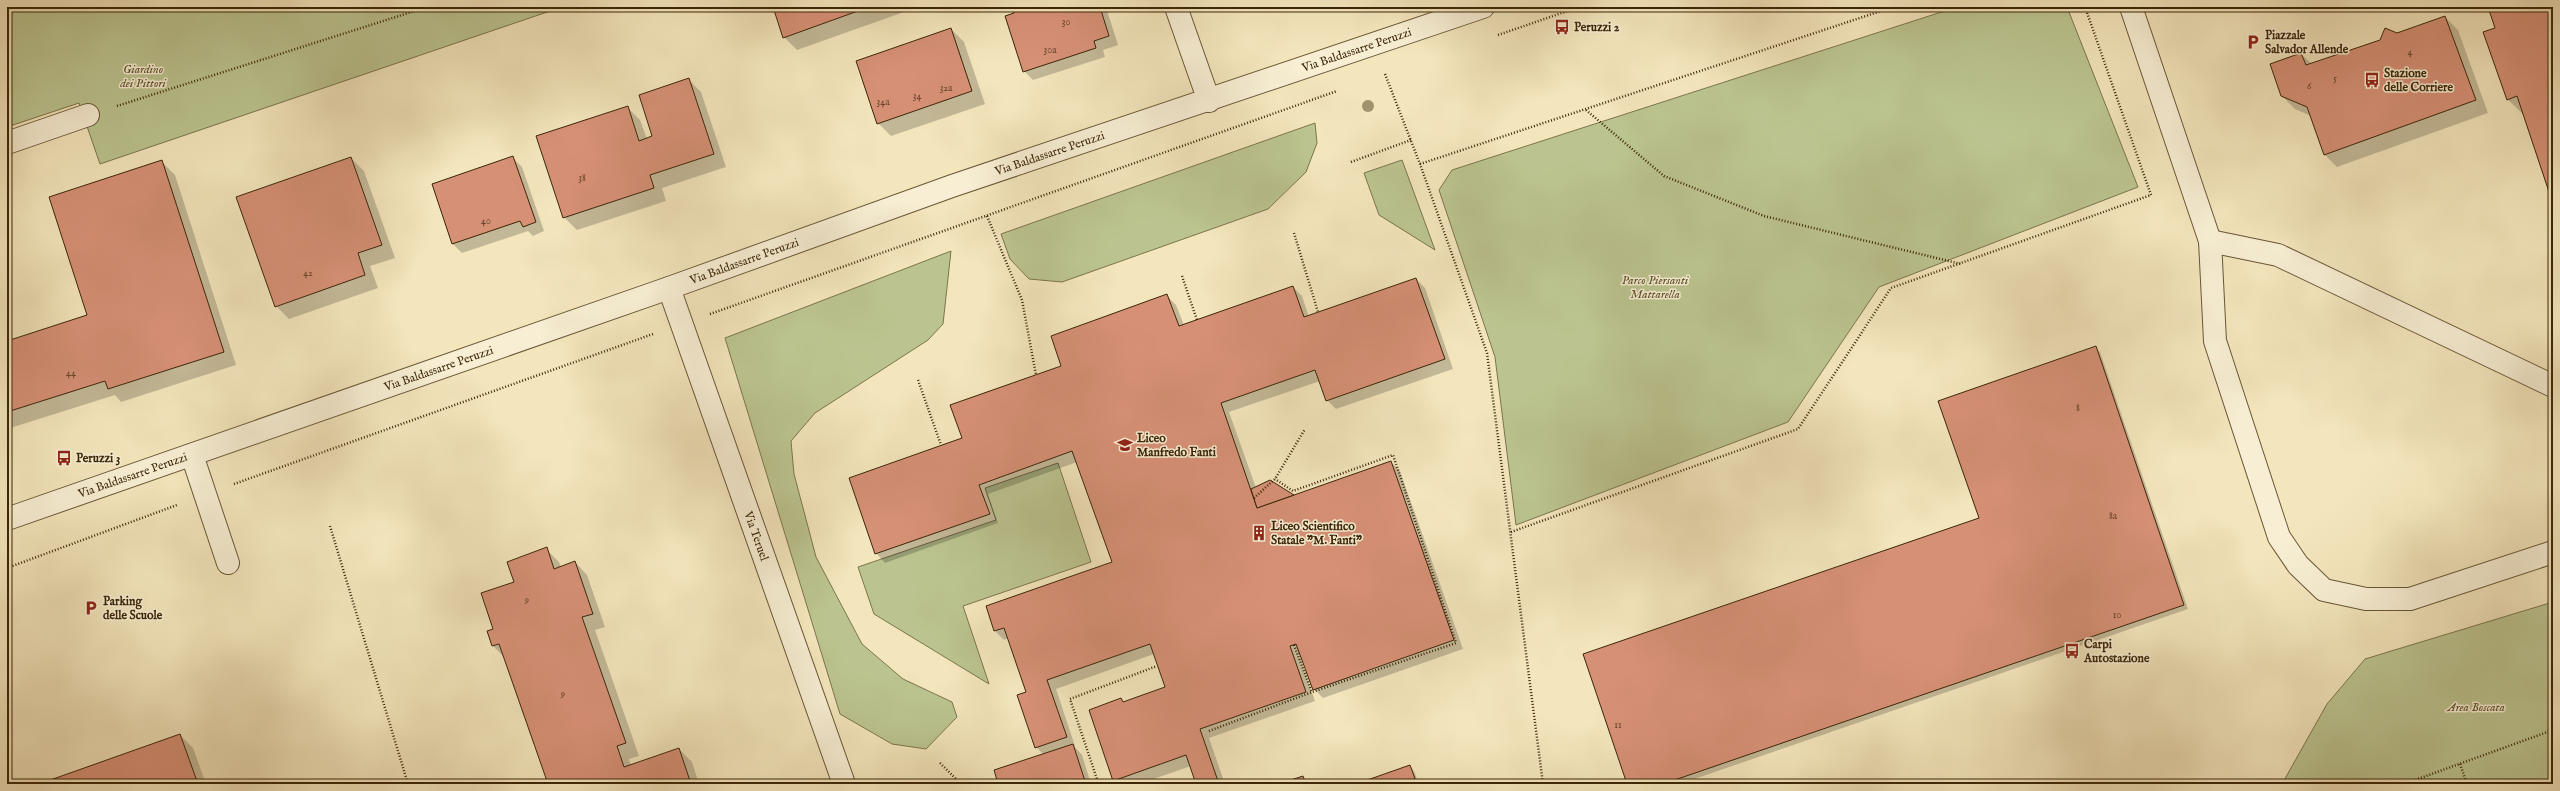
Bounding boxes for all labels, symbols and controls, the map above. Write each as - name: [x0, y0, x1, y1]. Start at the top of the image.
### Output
- house number: 30: [1062, 16, 1070, 29]
- bus stop icon: Peruzzi 2: [1553, 18, 1571, 36]
- place label: Peruzzi 2: [1574, 20, 1620, 35]
- street label: Via Baldassarre Peruzzi: [1299, 24, 1413, 75]
- place label: Piazzale Salvador Allende: [2265, 28, 2349, 57]
- parking icon: Piazzale Salvador Allende: [2244, 33, 2262, 51]
- house number: 30a: [1044, 44, 1057, 57]
- house number: 4: [2408, 46, 2413, 59]
- park label: Giardino dei Pittori: [119, 62, 167, 91]
- place label: Stazione delle Corriere: [2384, 66, 2453, 95]
- bus stop icon: Stazione delle Corriere: [2363, 71, 2381, 89]
- house number: 5: [2333, 72, 2337, 85]
- house number: 6: [2307, 80, 2312, 93]
- house number: 32a: [940, 82, 953, 95]
- house number: 34: [913, 90, 921, 103]
- house number: 34a: [877, 96, 890, 109]
- street label: Via Baldassarre Peruzzi: [992, 128, 1106, 179]
- house number: 38: [578, 172, 586, 185]
- house number: 40: [481, 215, 491, 228]
- street label: Via Baldassarre Peruzzi: [687, 234, 801, 288]
- house number: 42: [303, 267, 313, 280]
- park label: Parco Piersanti Mattarella: [1622, 273, 1690, 302]
- street label: Via Baldassarre Peruzzi: [381, 342, 495, 395]
- house number: 44: [66, 367, 76, 380]
- house number: 8: [2076, 402, 2080, 415]
- place label: Liceo Manfredo Fanti: [1136, 431, 1217, 460]
- school or university icon: Liceo Manfredo Fanti: [1116, 436, 1134, 454]
- bus stop icon: Peruzzi 3: [55, 449, 73, 467]
- street label: Via Baldassarre Peruzzi: [75, 449, 189, 501]
- place label: Peruzzi 3: [76, 451, 120, 466]
- street label: Via Teruel: [741, 508, 772, 563]
- house number: 8a: [2109, 510, 2118, 523]
- place label: Liceo Scientifico Statale "M. Fanti": [1270, 519, 1362, 548]
- building icon: Liceo Scientifico Statale "M. Fanti": [1250, 524, 1268, 542]
- place label: Parking delle Scuole: [103, 594, 163, 623]
- house number: 9: [524, 594, 529, 607]
- parking icon: Parking delle Scuole: [82, 599, 100, 617]
- house number: 10: [2113, 609, 2121, 622]
- place label: Carpi Autostazione: [2083, 637, 2150, 666]
- bus stop icon: Carpi Autostazione: [2063, 642, 2081, 660]
- house number: 9: [560, 688, 565, 701]
- park label: Area Boscata: [2445, 700, 2505, 715]
- house number: 11: [1614, 719, 1622, 732]

